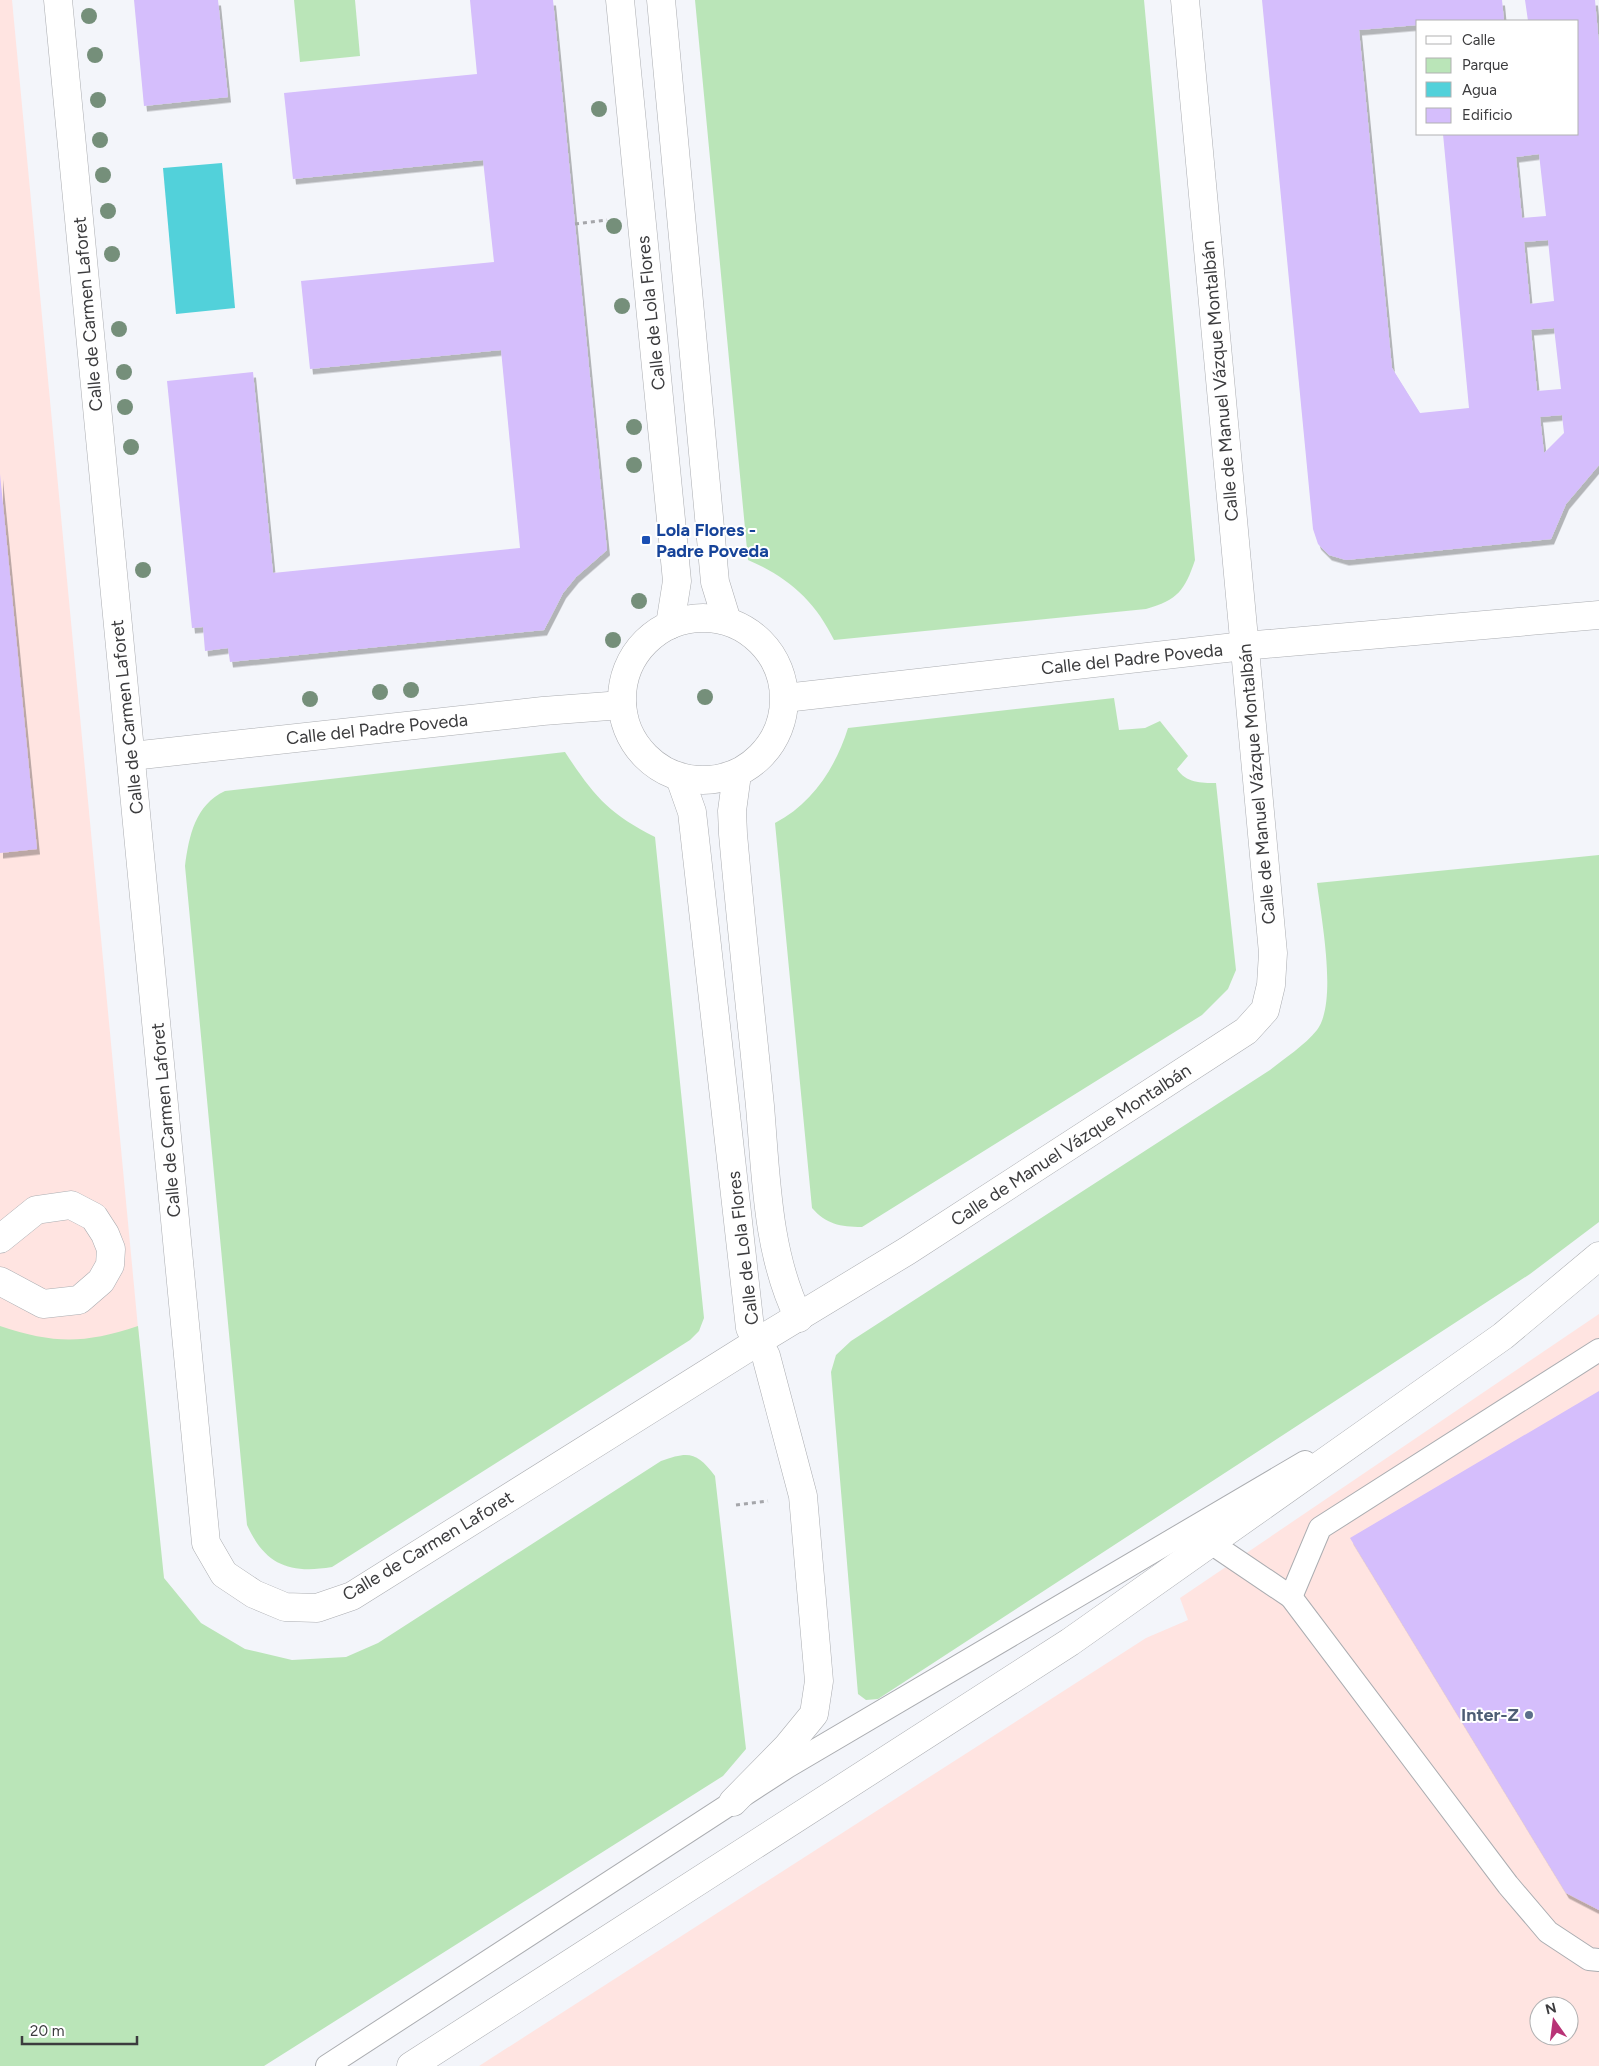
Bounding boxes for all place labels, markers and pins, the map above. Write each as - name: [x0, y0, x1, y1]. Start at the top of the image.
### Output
- place label: Lola Flores - Padre Poveda: [656, 519, 769, 562]
- marker: Lola Flores - Padre Poveda: [640, 534, 652, 546]
- place label: Inter-Z: [1461, 1704, 1519, 1726]
- marker: Inter-Z: [1523, 1709, 1535, 1721]

